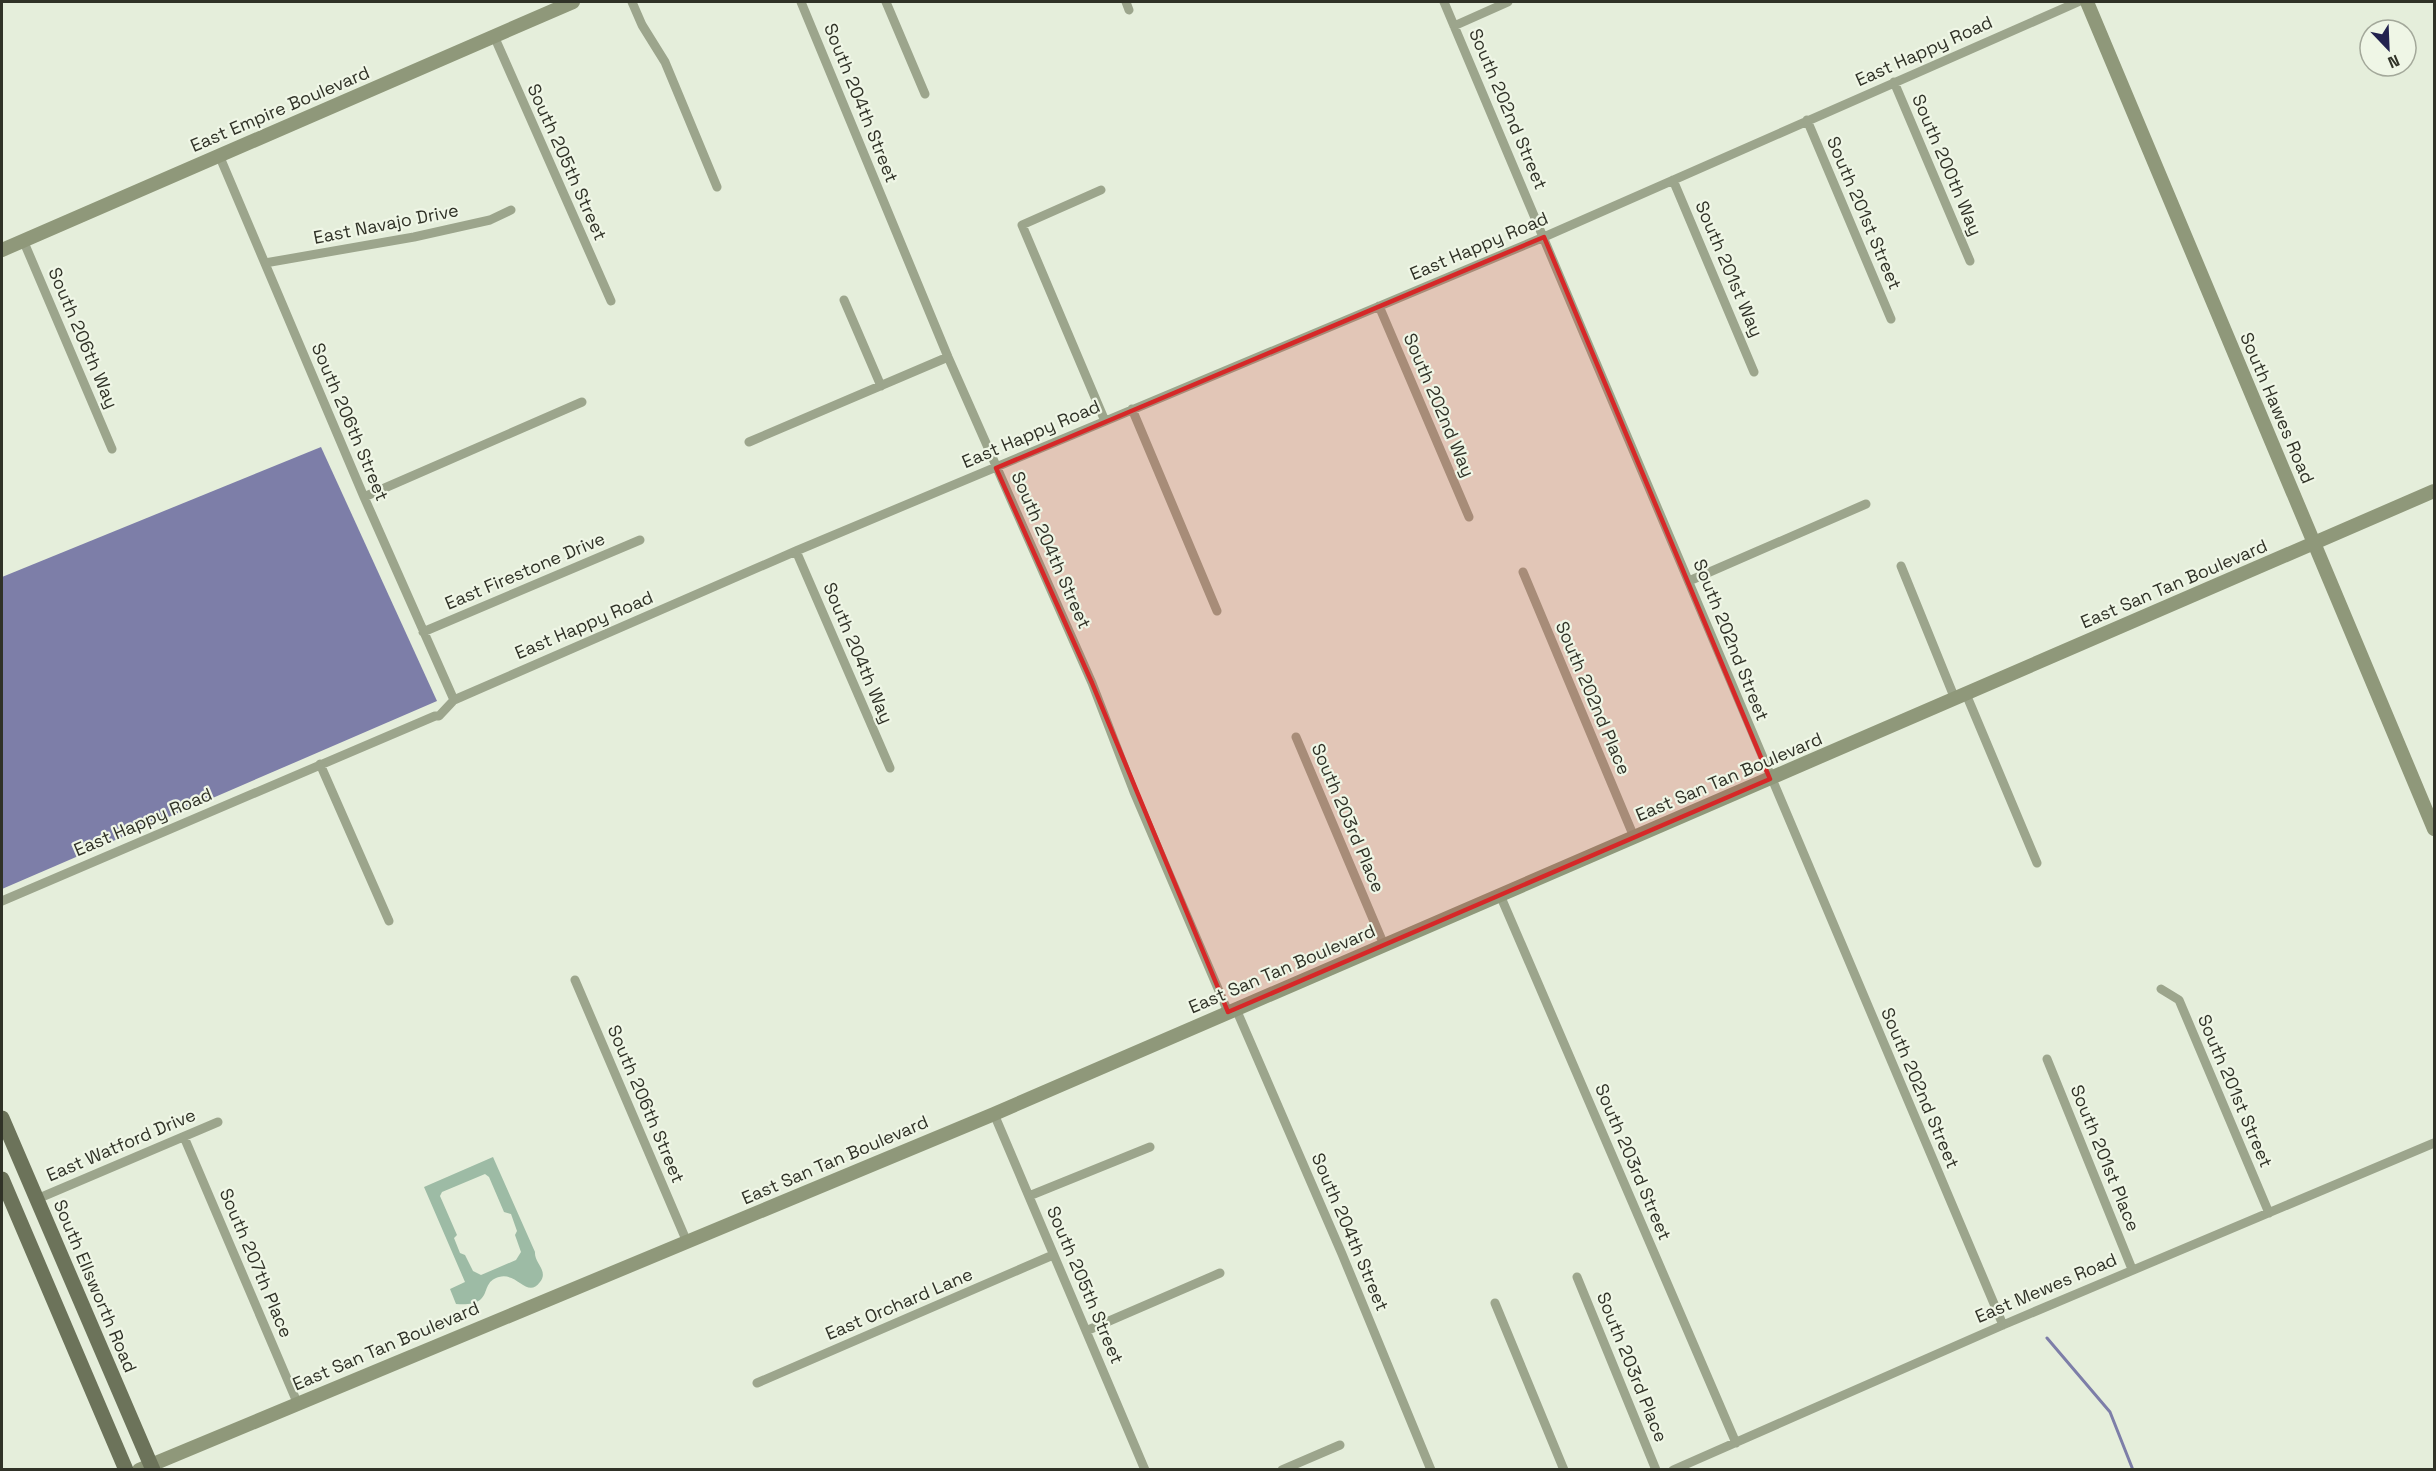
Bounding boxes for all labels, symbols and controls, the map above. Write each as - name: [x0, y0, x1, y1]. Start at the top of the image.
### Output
- street label: East Happy Road: [1852, 10, 1996, 91]
- north arrow: [2358, 18, 2418, 78]
- street label: South 204th Street: [819, 20, 904, 186]
- street label: South 202nd Street: [1464, 25, 1553, 193]
- text: N: [2385, 50, 2403, 73]
- street label: East Empire Boulevard: [187, 60, 373, 157]
- street label: South 205th Street: [523, 80, 612, 244]
- street label: South 200th Way: [1907, 91, 1988, 239]
- street label: South 201st Street: [1822, 133, 1907, 293]
- street label: South 201st Way: [1690, 197, 1769, 340]
- street label: East Navajo Drive: [311, 198, 461, 249]
- street label: East Happy Road: [1406, 206, 1551, 285]
- street label: South 206th Way: [43, 264, 124, 412]
- street label: South 202nd Way: [1399, 329, 1480, 480]
- street label: South Hawes Road: [2235, 329, 2320, 487]
- street label: South 206th Street: [307, 339, 394, 504]
- street label: East Happy Road: [958, 394, 1103, 473]
- street label: South 204th Street: [1006, 468, 1096, 632]
- street label: East Firestone Drive: [441, 526, 608, 615]
- street label: East San Tan Boulevard: [2077, 534, 2271, 633]
- street label: South 202nd Street: [1688, 555, 1774, 724]
- street label: South 204th Way: [818, 579, 899, 727]
- street label: East Happy Road: [511, 585, 656, 664]
- street label: South 202nd Place: [1551, 618, 1636, 778]
- street label: East San Tan Boulevard: [1632, 727, 1826, 826]
- street label: South 203rd Place: [1307, 740, 1390, 896]
- street label: East Happy Road: [70, 782, 215, 861]
- street label: East San Tan Boulevard: [1185, 919, 1379, 1018]
- street label: South 202nd Street: [1876, 1004, 1965, 1172]
- street label: South 201st Street: [2193, 1011, 2278, 1171]
- street label: South 206th Street: [603, 1021, 690, 1186]
- street label: South 203rd Street: [1590, 1080, 1677, 1244]
- street label: South 201st Place: [2066, 1081, 2145, 1234]
- street label: East Watford Drive: [43, 1103, 199, 1186]
- street label: East San Tan Boulevard: [738, 1110, 932, 1209]
- street label: South 204th Street: [1307, 1149, 1394, 1314]
- street label: South 207th Place: [215, 1185, 298, 1341]
- street label: South Ellsworth Road: [49, 1196, 142, 1376]
- street label: South 205th Street: [1042, 1202, 1129, 1367]
- street label: East Mewes Road: [1971, 1247, 2120, 1328]
- street label: East Orchard Lane: [822, 1262, 976, 1345]
- street label: South 203rd Place: [1592, 1288, 1673, 1445]
- street label: East San Tan Boulevard: [289, 1296, 483, 1395]

